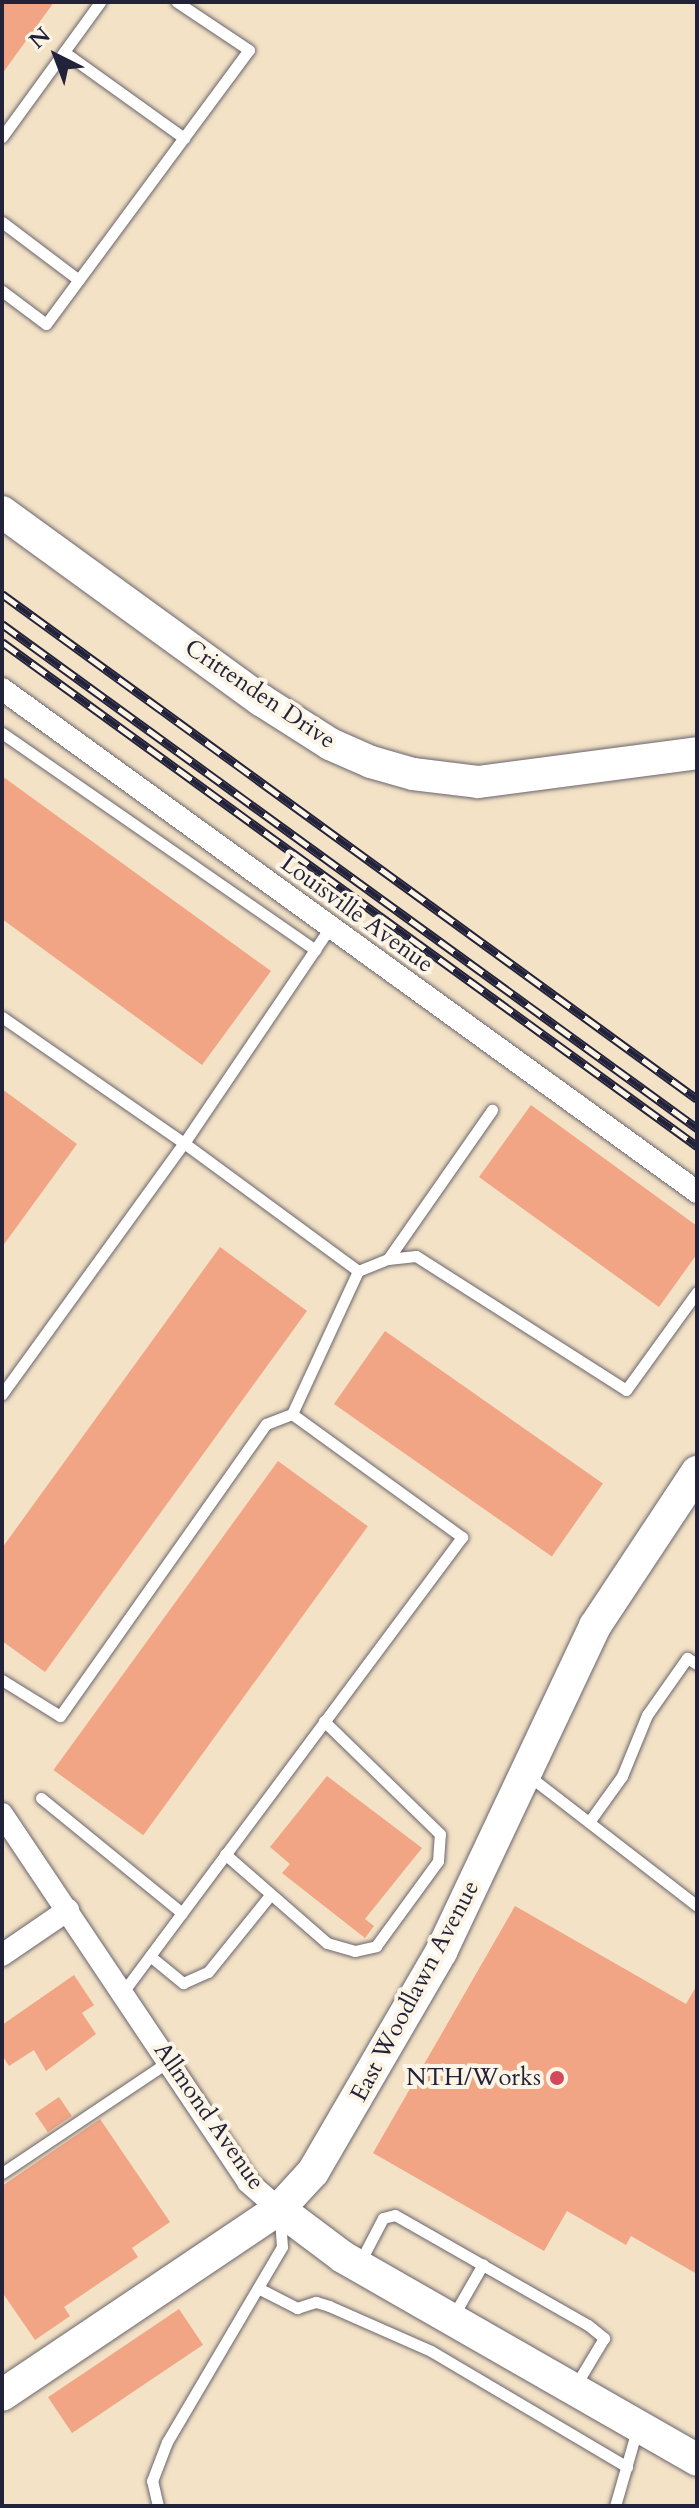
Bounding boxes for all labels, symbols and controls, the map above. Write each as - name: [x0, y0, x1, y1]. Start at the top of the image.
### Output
- north arrow: [16, 16, 96, 96]
- text: N: [23, 21, 57, 56]
- street label: Crittenden Drive: [179, 633, 341, 755]
- street label: Louisville Avenue: [275, 849, 439, 979]
- street label: East Woodlawn Avenue: [345, 1876, 485, 2106]
- street label: Allmond Avenue: [148, 2037, 270, 2195]
- place label: NTH/Works: [406, 2064, 541, 2092]
- marker: NTH/Works: [548, 2069, 566, 2087]

